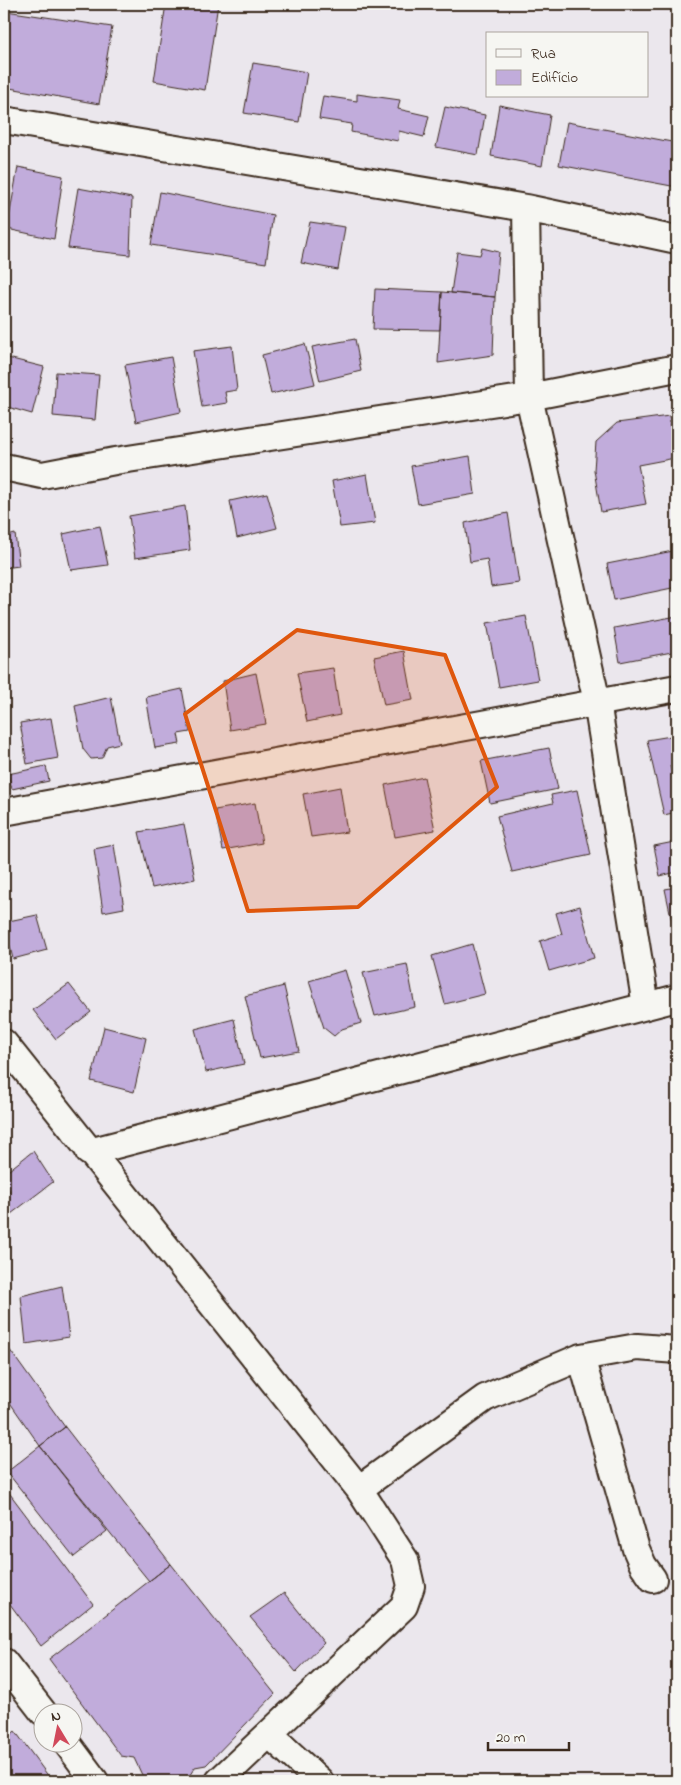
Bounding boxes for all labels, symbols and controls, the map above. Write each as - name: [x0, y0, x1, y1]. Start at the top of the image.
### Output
- legend: [486, 32, 648, 98]
- text: Rua: [531, 43, 556, 65]
- text: Edifício: [531, 67, 578, 89]
- north arrow: [32, 1702, 82, 1752]
- text: N: [50, 1706, 62, 1728]
- scale bar: [488, 1720, 570, 1752]
- text: 20 m: [496, 1727, 526, 1749]

